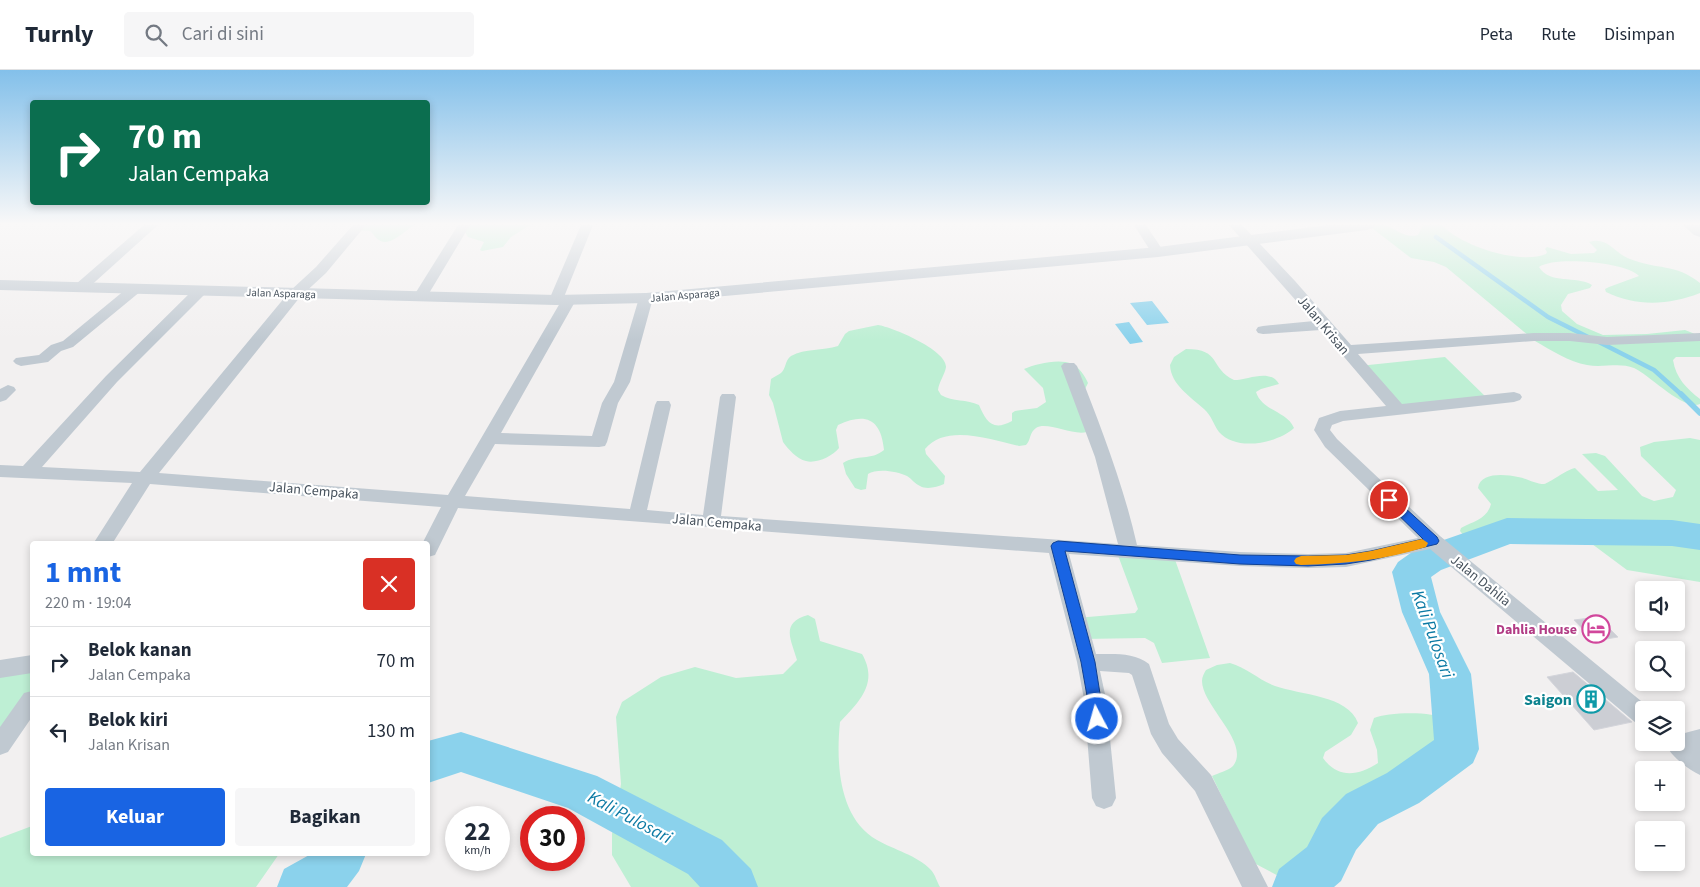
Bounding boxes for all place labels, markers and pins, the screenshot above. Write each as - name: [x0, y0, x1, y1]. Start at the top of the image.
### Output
- pin: [1368, 479, 1410, 521]
- hotel icon: Dahlia House: [1581, 614, 1611, 644]
- place label: Dahlia House: [1496, 620, 1577, 640]
- building icon: Saigon: [1576, 684, 1606, 714]
- place label: Saigon: [1524, 689, 1572, 711]

